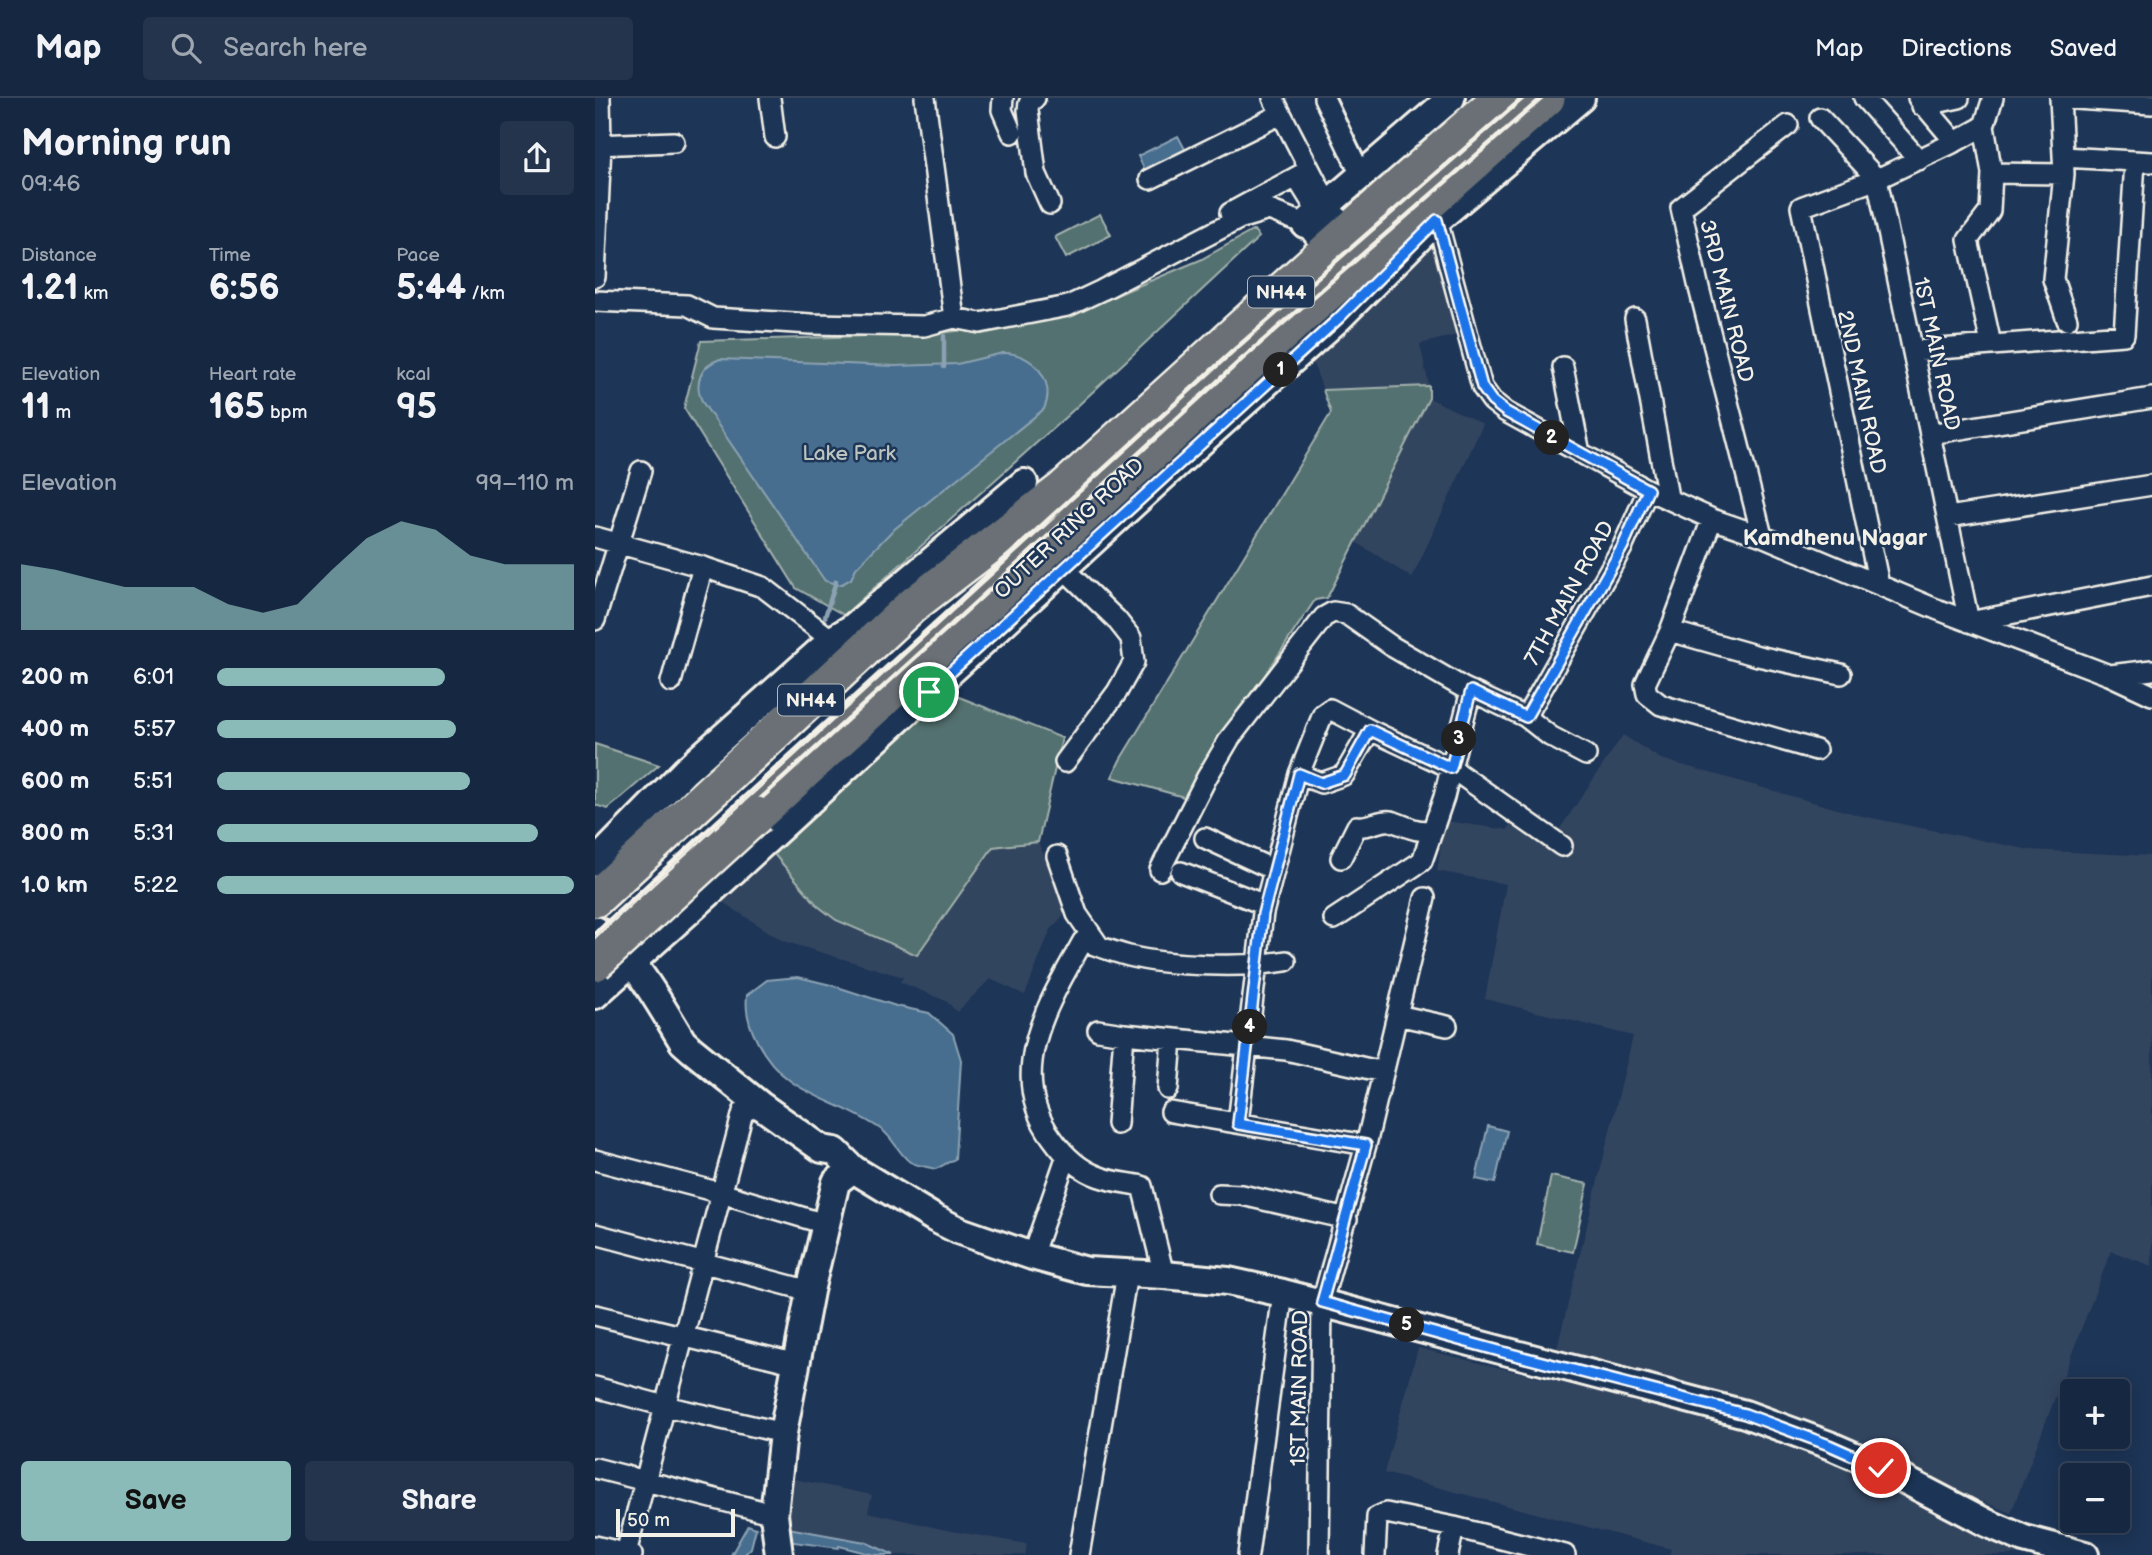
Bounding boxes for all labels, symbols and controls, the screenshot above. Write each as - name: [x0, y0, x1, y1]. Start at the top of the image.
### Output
- search box: [143, 17, 633, 80]
- text: Map: [35, 28, 101, 68]
- icon: search: [167, 29, 205, 67]
- text: Search here: [223, 33, 367, 64]
- text: Map: [1815, 34, 1863, 63]
- text: Directions: [1901, 34, 2012, 63]
- text: Saved: [2050, 34, 2117, 63]
- text: Morning run: [21, 121, 232, 166]
- button: share: [500, 121, 574, 195]
- text: 09:46: [21, 170, 81, 198]
- street label: 3RD MAIN ROAD: [1694, 217, 1759, 385]
- text: Distance: [21, 244, 97, 267]
- text: Time: [209, 244, 251, 267]
- text: Pace: [396, 244, 440, 267]
- text: 1.21: [21, 267, 78, 310]
- text: 6:56: [209, 267, 280, 310]
- text: 5:44: [396, 267, 466, 310]
- street label: 1ST MAIN ROAD: [1908, 275, 1965, 433]
- road number: NH44: [1248, 276, 1314, 308]
- text: km: [78, 282, 109, 305]
- text: /km: [466, 282, 505, 305]
- street label: 2ND MAIN ROAD: [1832, 308, 1891, 476]
- pin: 1: [1263, 352, 1299, 388]
- text: 1: [1277, 358, 1285, 381]
- text: Elevation: [21, 363, 100, 386]
- text: Heart rate: [209, 363, 296, 386]
- text: kcal: [396, 363, 430, 386]
- text: 11: [21, 386, 50, 429]
- text: 165: [209, 386, 265, 429]
- text: 95: [396, 386, 437, 429]
- text: m: [50, 401, 71, 424]
- text: bpm: [265, 401, 307, 424]
- pin: 2: [1535, 420, 1569, 456]
- text: 2: [1546, 426, 1557, 449]
- park label: Lake Park: [802, 441, 896, 466]
- street label: OUTER RING ROAD: [989, 453, 1149, 604]
- text: Elevation: [21, 469, 117, 497]
- text: 99–110 m: [476, 469, 574, 497]
- street label: 7TH MAIN ROAD: [1519, 517, 1619, 670]
- district label: Kamdhenu Nagar: [1743, 524, 1928, 552]
- pin: [899, 662, 959, 722]
- text: 200 m: [21, 663, 89, 691]
- text: 6:01: [133, 663, 174, 691]
- icon: arrive: [910, 673, 948, 711]
- road number: NH44: [778, 684, 844, 716]
- text: 400 m: [21, 715, 89, 743]
- text: 5:57: [133, 715, 175, 743]
- pin: 3: [1441, 722, 1477, 756]
- text: 3: [1453, 727, 1464, 750]
- text: 600 m: [21, 767, 89, 795]
- text: 5:51: [133, 767, 173, 795]
- text: 800 m: [21, 819, 89, 847]
- text: 5:31: [133, 819, 174, 847]
- text: 1.0 km: [21, 871, 88, 899]
- text: 5:22: [133, 871, 178, 899]
- pin: 4: [1233, 1010, 1267, 1044]
- text: 4: [1244, 1015, 1255, 1038]
- pin: 5: [1389, 1308, 1425, 1342]
- street label: 1ST MAIN ROAD: [1286, 1310, 1313, 1466]
- text: 5: [1401, 1313, 1412, 1336]
- map controls: [2060, 1379, 2130, 1533]
- button: +: [2060, 1379, 2130, 1449]
- pin: [1851, 1438, 1911, 1498]
- icon: check: [1862, 1449, 1900, 1487]
- button: Save: [21, 1461, 291, 1541]
- button: Share: [305, 1461, 574, 1541]
- button: −: [2060, 1463, 2130, 1533]
- scale bar: [616, 1506, 735, 1538]
- text: 50 m: [627, 1509, 670, 1532]

